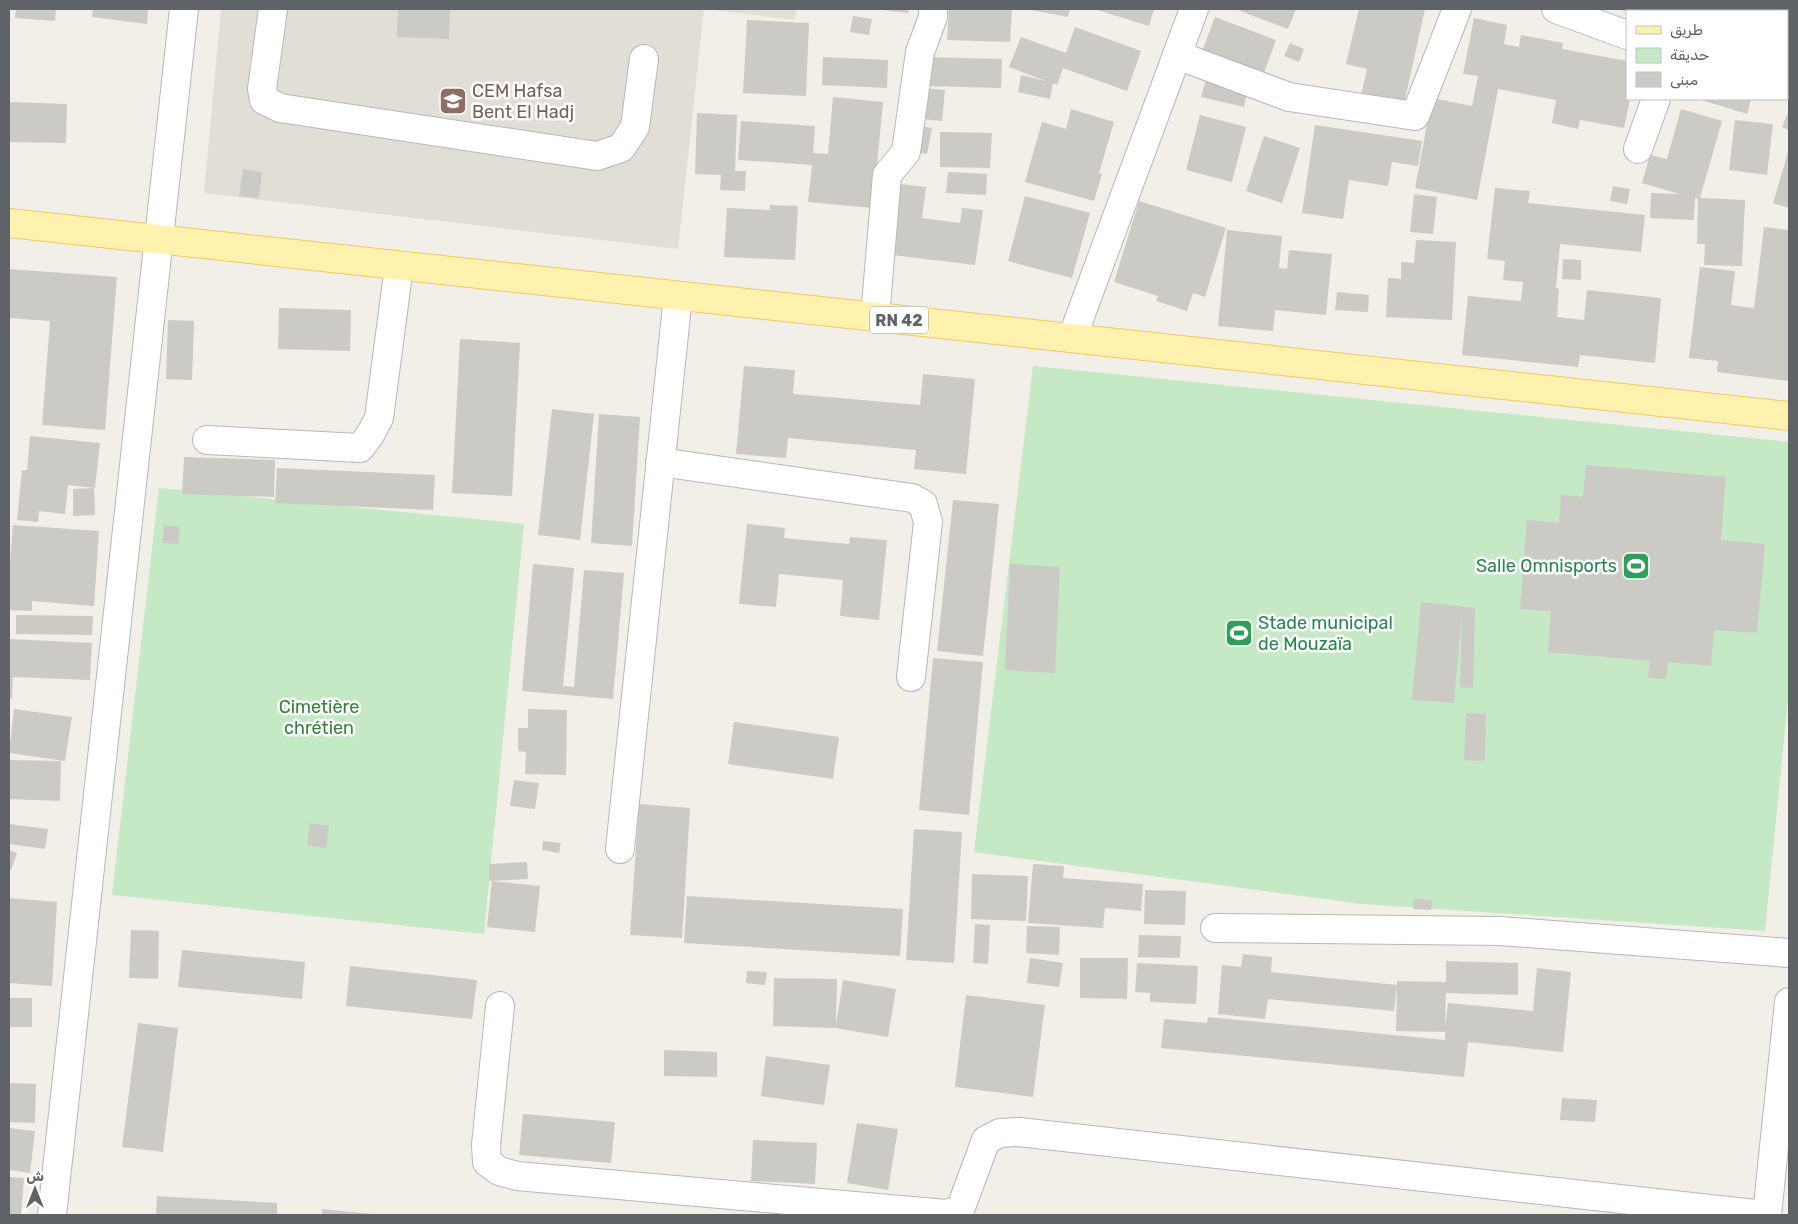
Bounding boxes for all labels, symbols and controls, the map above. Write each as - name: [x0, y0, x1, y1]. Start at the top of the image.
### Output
- legend: [1626, 10, 1788, 100]
- text: طريق: [1670, 21, 1703, 39]
- text: حديقة: [1670, 46, 1710, 64]
- text: مبنى: [1670, 71, 1698, 89]
- place label: CEM Hafsa Bent El Hadj: [472, 80, 574, 123]
- school or university icon: CEM Hafsa Bent El Hadj: [438, 86, 468, 116]
- road number: RN 42: [870, 306, 928, 334]
- sports icon: Salle Omnisports: [1621, 551, 1651, 581]
- place label: Salle Omnisports: [1476, 555, 1617, 577]
- place label: Stade municipal de Mouzaïa: [1258, 612, 1393, 655]
- sports icon: Stade municipal de Mouzaïa: [1224, 618, 1254, 648]
- park label: Cimetière chrétien: [279, 696, 359, 739]
- north arrow: [10, 1164, 60, 1214]
- text: ش: [26, 1168, 44, 1185]

